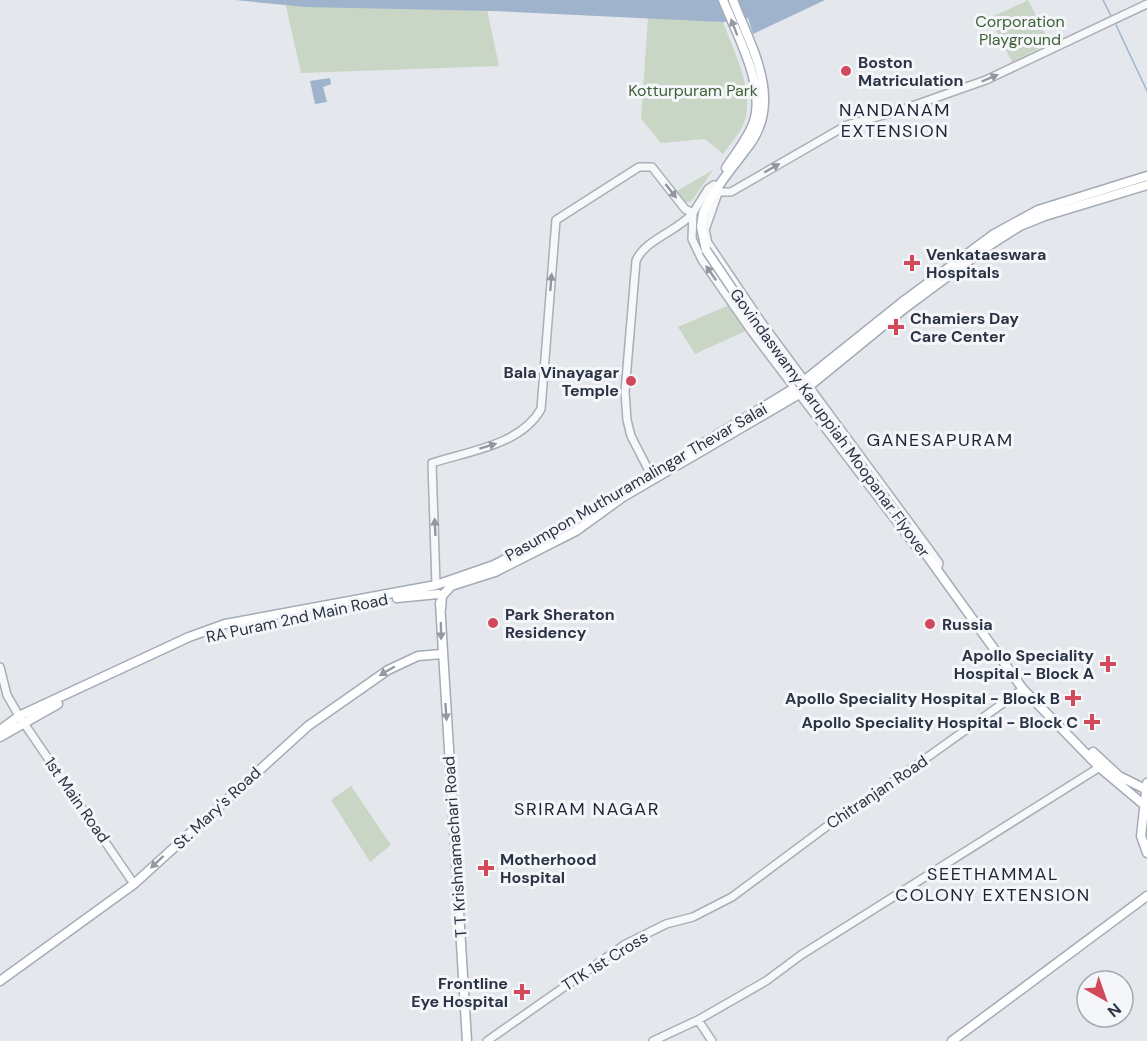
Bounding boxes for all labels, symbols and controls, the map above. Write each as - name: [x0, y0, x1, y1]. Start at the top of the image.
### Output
- park label: Corporation Playground: [975, 11, 1065, 50]
- one-way arrow: [729, 18, 739, 36]
- place label: Boston Matriculation: [858, 52, 963, 91]
- marker: Boston Matriculation: [839, 64, 853, 78]
- one-way arrow: [981, 73, 999, 83]
- park label: Kotturpuram Park: [628, 80, 758, 101]
- district label: NANDANAM EXTENSION: [839, 98, 951, 143]
- one-way arrow: [764, 163, 780, 174]
- one-way arrow: [665, 184, 677, 199]
- place label: Venkataeswara Hospitals: [926, 244, 1046, 283]
- marker: Venkataeswara Hospitals: [903, 254, 921, 272]
- one-way arrow: [705, 265, 717, 281]
- one-way arrow: [547, 272, 556, 291]
- street label: Govindaswamy Karuppiah Moopanar Flyover: [725, 284, 935, 562]
- place label: Chamiers Day Care Center: [910, 308, 1019, 347]
- marker: Chamiers Day Care Center: [887, 318, 905, 336]
- place label: Bala Vinayagar Temple: [504, 362, 619, 401]
- marker: Bala Vinayagar Temple: [624, 374, 638, 388]
- street label: Pasumpon Muthuramalingar Thevar Salai: [501, 398, 771, 566]
- district label: GANESAPURAM: [866, 428, 1014, 452]
- one-way arrow: [479, 440, 497, 450]
- one-way arrow: [431, 517, 440, 536]
- street label: RA Puram 2nd Main Road: [204, 588, 390, 648]
- place label: Park Sheraton Residency: [505, 604, 615, 643]
- place label: Russia: [942, 614, 993, 635]
- marker: Park Sheraton Residency: [486, 616, 500, 630]
- marker: Russia: [923, 617, 937, 631]
- one-way arrow: [437, 622, 446, 641]
- place label: Apollo Speciality Hospital - Block A: [954, 645, 1094, 684]
- marker: Apollo Speciality Hospital - Block A: [1099, 655, 1117, 673]
- one-way arrow: [378, 666, 395, 676]
- place label: Apollo Speciality Hospital - Block B: [785, 688, 1060, 709]
- marker: Apollo Speciality Hospital - Block B: [1064, 689, 1082, 707]
- one-way arrow: [441, 702, 451, 721]
- place label: Apollo Speciality Hospital - Block C: [801, 712, 1078, 733]
- marker: Apollo Speciality Hospital - Block C: [1083, 713, 1101, 731]
- street label: Chitranjan Road: [822, 750, 932, 834]
- street label: 1st Main Road: [40, 753, 114, 847]
- street label: T T Krishnamachari Road: [438, 756, 472, 938]
- street label: St. Mary's Road: [169, 762, 265, 854]
- district label: SRIRAM NAGAR: [514, 797, 660, 821]
- place label: Motherhood Hospital: [500, 849, 597, 888]
- one-way arrow: [150, 855, 165, 868]
- marker: Motherhood Hospital: [477, 859, 495, 877]
- district label: SEETHAMMAL COLONY EXTENSION: [895, 862, 1091, 907]
- street label: TTK 1st Cross: [558, 926, 652, 996]
- north arrow: [1075, 969, 1135, 1029]
- place label: Frontline Eye Hospital: [411, 973, 508, 1012]
- marker: Frontline Eye Hospital: [513, 983, 531, 1001]
- text: N: [1103, 998, 1126, 1022]

